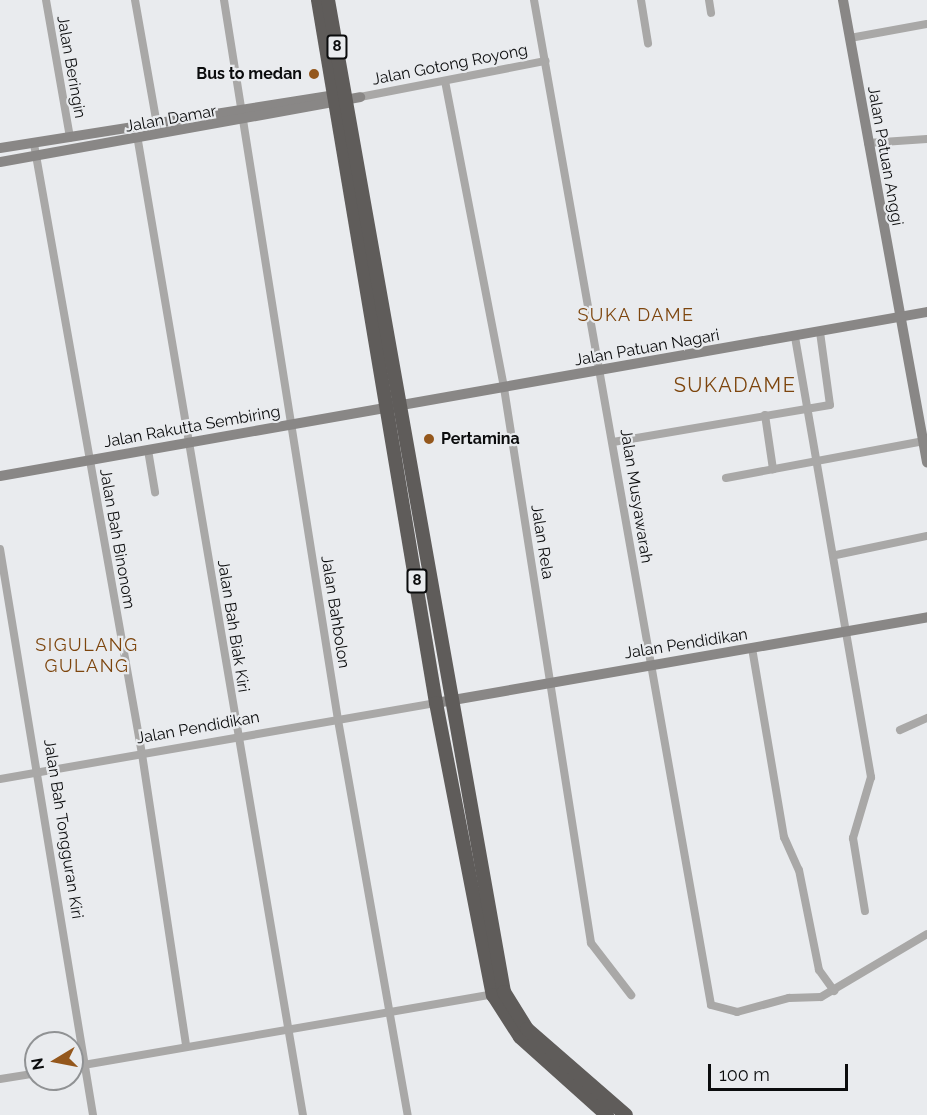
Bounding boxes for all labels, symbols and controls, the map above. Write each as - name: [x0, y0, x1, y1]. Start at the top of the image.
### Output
- street label: Jalan Beringin: [53, 14, 89, 120]
- road number: 8: [325, 35, 349, 59]
- street label: Jalan Gotong Royong: [371, 40, 529, 90]
- place label: Bus to medan: [196, 64, 302, 84]
- marker: Bus to medan: [307, 67, 321, 81]
- street label: Jalan Patuan Anggi: [863, 85, 907, 227]
- street label: Jalan Damar: [124, 102, 218, 136]
- district label: SUKA DAME: [577, 304, 695, 326]
- street label: Jalan Patuan Nagari: [573, 326, 721, 370]
- district label: SUKADAME: [674, 373, 796, 397]
- street label: Jalan Rakutta Sembiring: [102, 402, 282, 452]
- street label: Jalan Musyawarah: [616, 427, 656, 565]
- place label: Pertamina: [441, 429, 520, 449]
- marker: Pertamina: [422, 432, 436, 446]
- street label: Jalan Bah Binonom: [95, 467, 139, 611]
- street label: Jalan Rela: [527, 503, 557, 581]
- street label: Jalan Bahbolon: [317, 554, 353, 670]
- street label: Jalan Bah Biak Kiri: [213, 558, 253, 694]
- road number: 8: [405, 569, 429, 593]
- street label: Jalan Pendidikan: [623, 625, 749, 663]
- district label: SIGULANG GULANG: [35, 635, 139, 678]
- street label: Jalan Pendidikan: [135, 708, 261, 748]
- street label: Jalan Bah Tongguran Kiri: [39, 738, 87, 920]
- north arrow: [24, 1031, 84, 1091]
- scale bar: [711, 1052, 850, 1090]
- text: N: [27, 1056, 48, 1072]
- text: 100 m: [719, 1064, 770, 1085]

